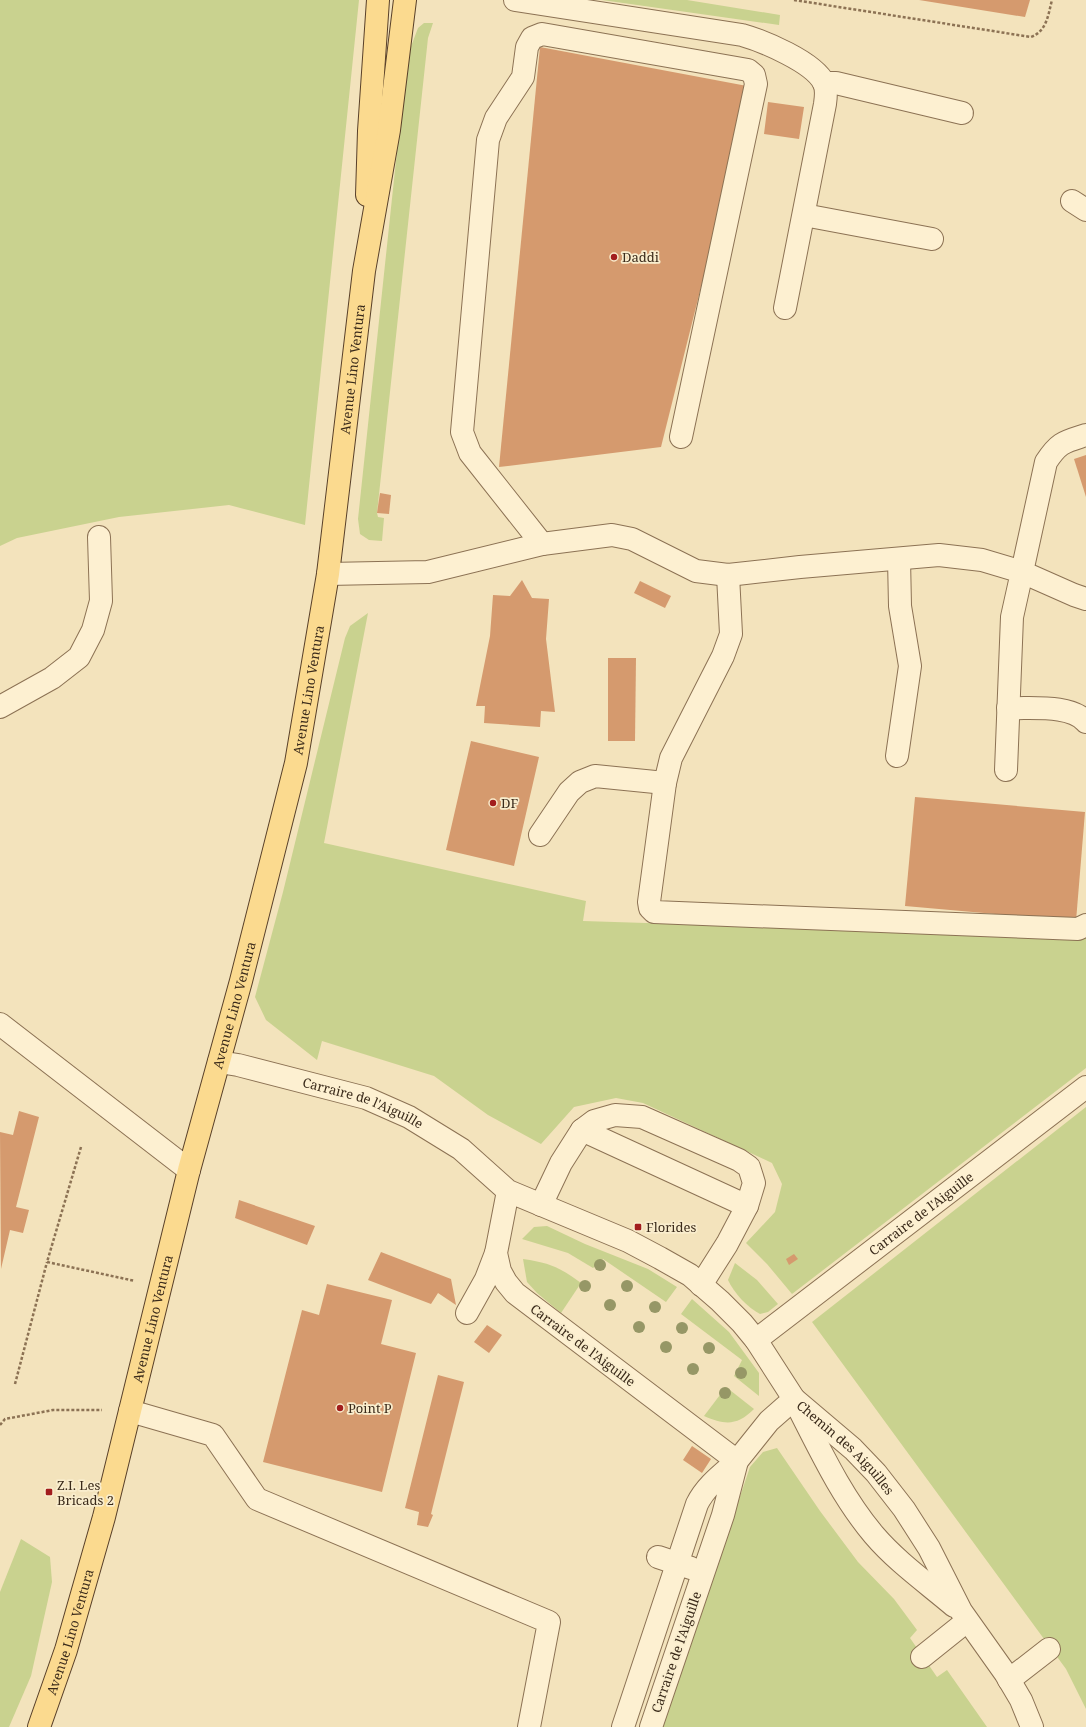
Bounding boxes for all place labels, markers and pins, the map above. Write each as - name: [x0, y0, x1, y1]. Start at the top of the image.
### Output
- place label: Daddi: [622, 248, 659, 266]
- marker: Daddi: [609, 252, 619, 262]
- place label: DF: [501, 794, 518, 812]
- marker: DF: [488, 798, 498, 808]
- place label: Florides: [646, 1218, 696, 1236]
- marker: Florides: [633, 1222, 643, 1232]
- place label: Point P: [348, 1399, 392, 1417]
- marker: Point P: [335, 1403, 345, 1413]
- place label: Z.I. Les Bricads 2: [57, 1476, 114, 1509]
- marker: Z.I. Les Bricads 2: [44, 1487, 54, 1497]

